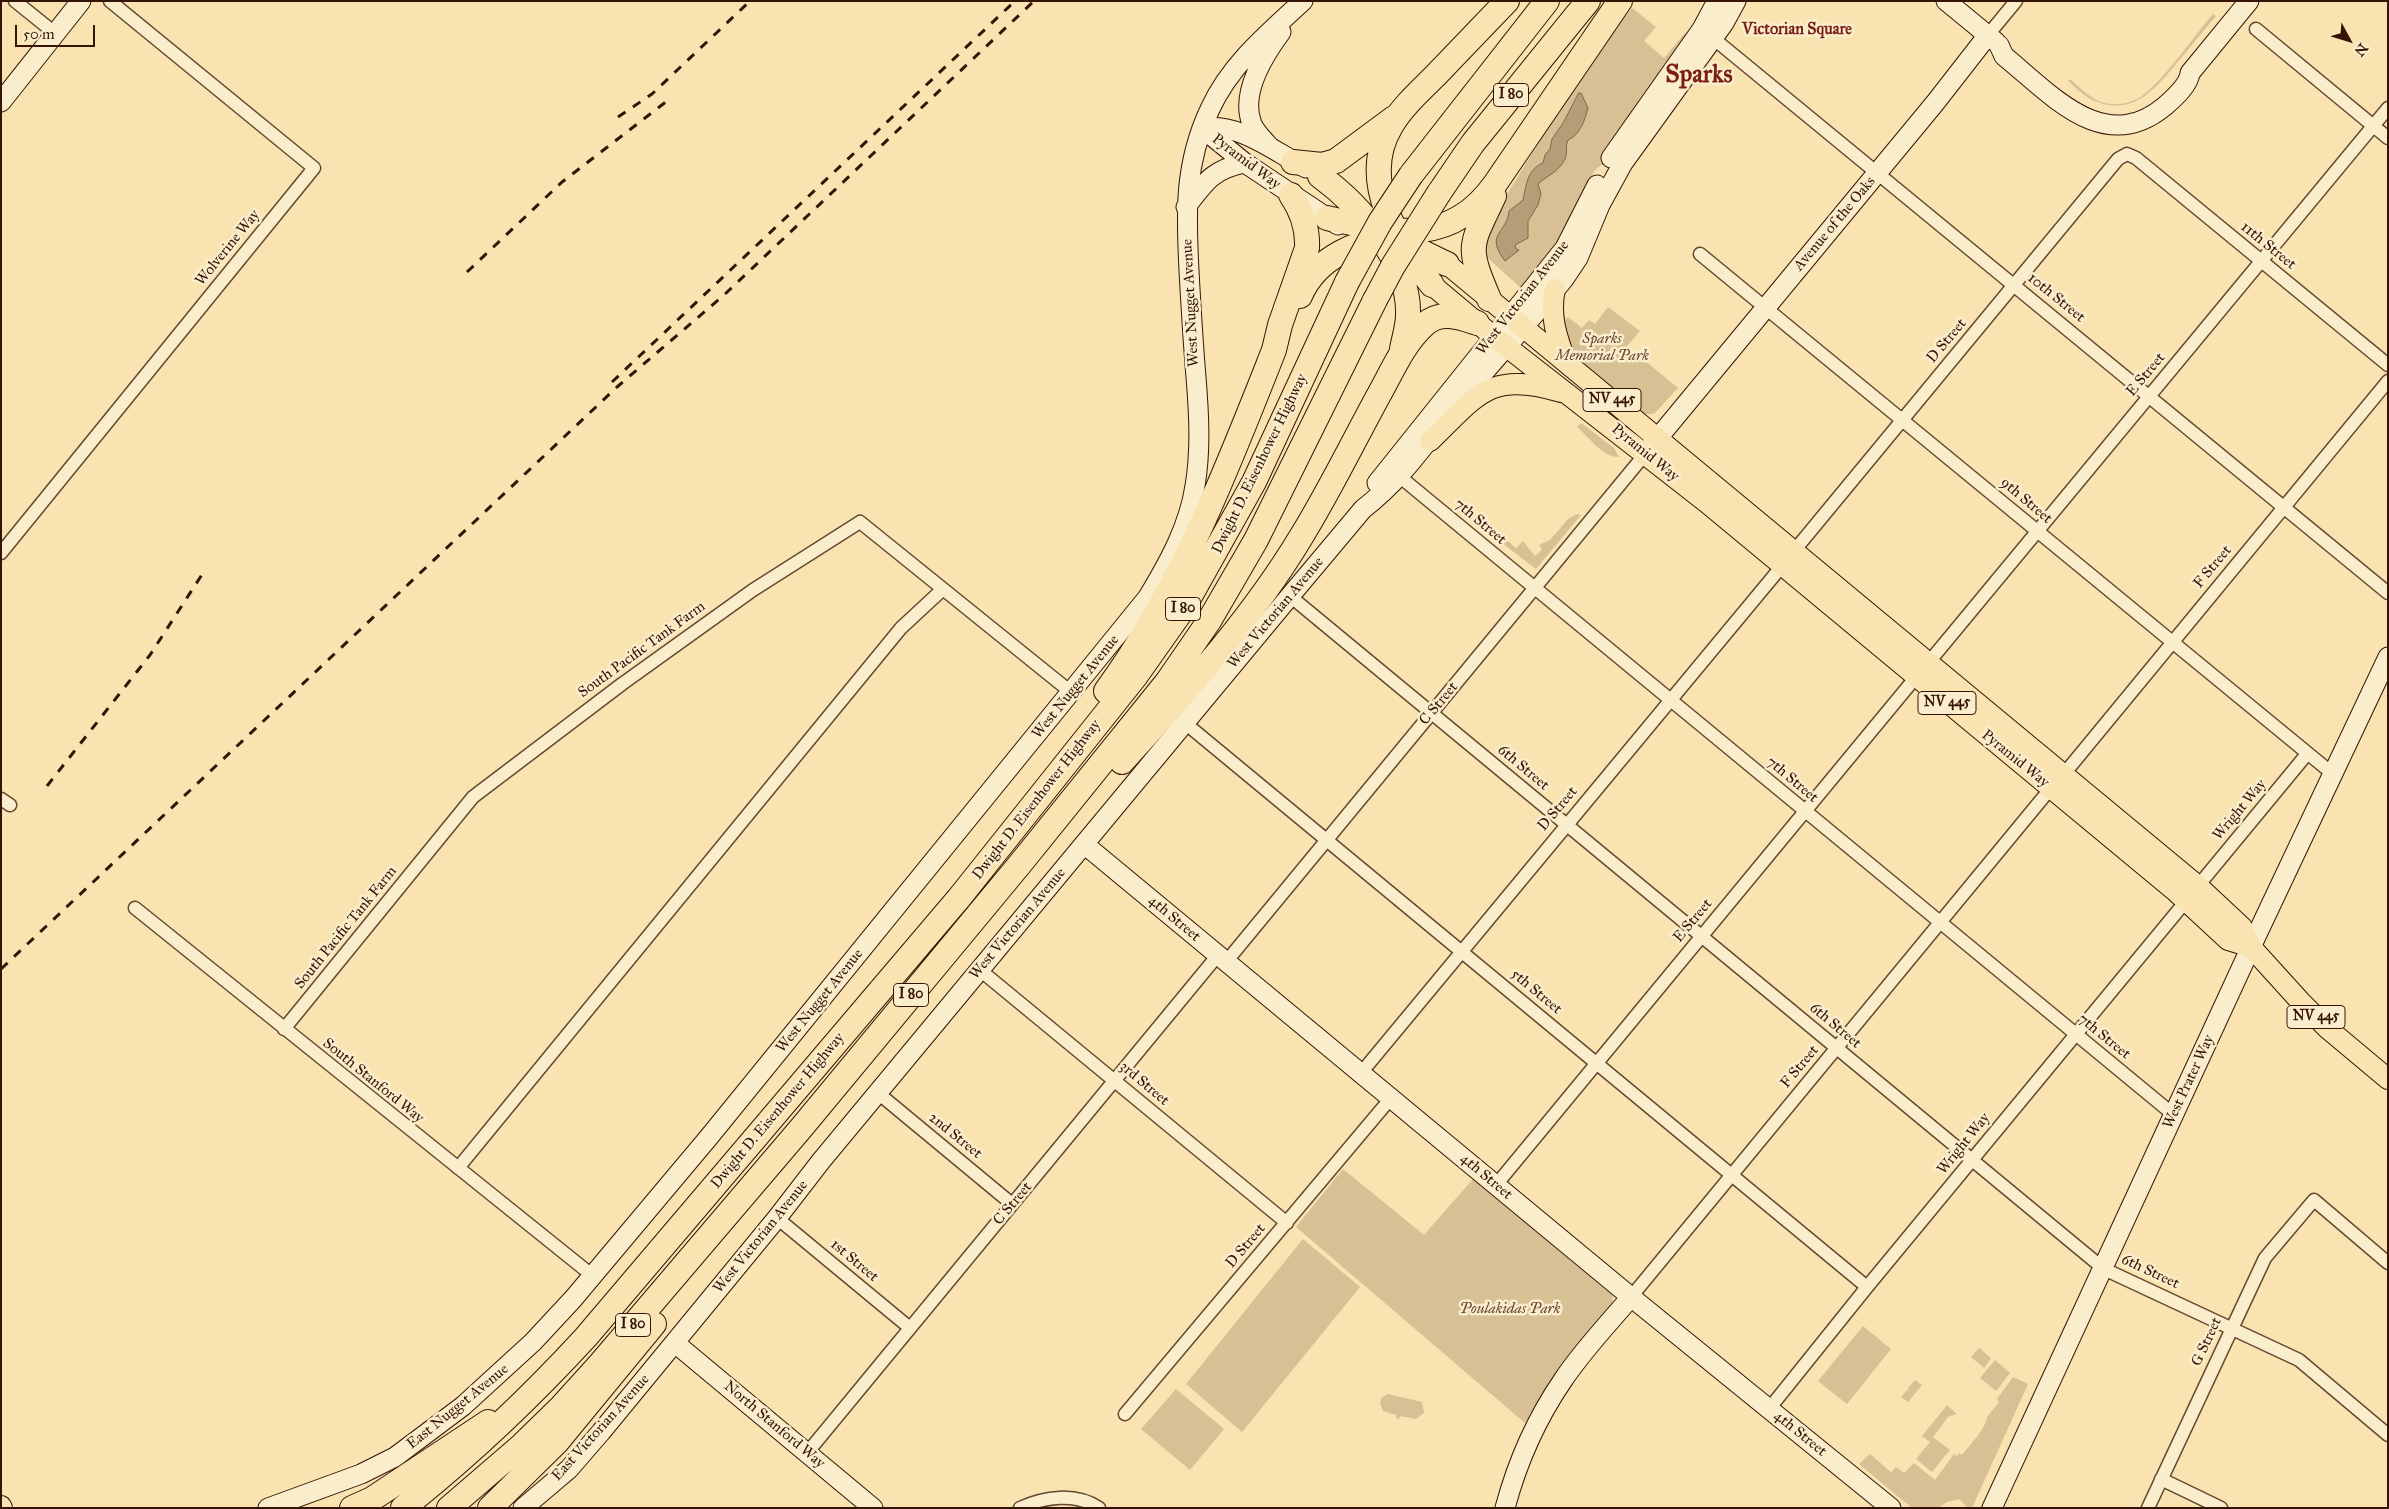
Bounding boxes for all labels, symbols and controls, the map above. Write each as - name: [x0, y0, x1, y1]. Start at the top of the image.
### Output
- scale bar: [18, 15, 98, 47]
- north arrow: [2324, 15, 2374, 65]
- district label: Victorian Square: [1742, 20, 1852, 40]
- text: 50 m: [23, 25, 55, 43]
- text: N: [2351, 40, 2371, 60]
- district label: Sparks: [1665, 61, 1733, 91]
- road number: I 80: [1494, 84, 1528, 106]
- street label: Pyramid Way: [1208, 130, 1284, 194]
- street label: Avenue of the Oaks: [1790, 173, 1880, 275]
- street label: Wolverine Way: [192, 206, 264, 290]
- street label: 11th Street: [2237, 218, 2299, 274]
- street label: West Victorian Avenue: [1473, 237, 1573, 359]
- street label: West Nugget Avenue: [1179, 239, 1203, 367]
- street label: 10th Street: [2024, 269, 2088, 327]
- street label: D Street: [1923, 315, 1971, 367]
- park label: Sparks Memorial Park: [1555, 330, 1649, 365]
- street label: E Street: [2123, 350, 2169, 400]
- street label: Dwight D. Eisenhower Highway: [1209, 371, 1311, 557]
- road number: NV 445: [1583, 388, 1641, 412]
- street label: Pyramid Way: [1608, 420, 1682, 486]
- street label: 9th Street: [1996, 474, 2056, 528]
- street label: 7th Street: [1450, 495, 1510, 549]
- street label: F Street: [2190, 542, 2236, 592]
- street label: West Victorian Avenue: [1224, 554, 1328, 672]
- street label: South Pacific Tank Farm: [575, 598, 709, 702]
- road number: I 80: [1166, 598, 1200, 620]
- street label: West Nugget Avenue: [1029, 632, 1123, 742]
- street label: C Street: [1416, 679, 1462, 729]
- road number: NV 445: [1918, 691, 1976, 714]
- street label: Dwight D. Eisenhower Highway: [969, 716, 1105, 884]
- street label: Pyramid Way: [1978, 726, 2052, 792]
- street label: 6th Street: [1494, 741, 1552, 795]
- street label: 7th Street: [1762, 753, 1822, 807]
- street label: Wright Way: [2209, 776, 2271, 844]
- street label: D Street: [1534, 783, 1582, 835]
- street label: South Pacific Tank Farm: [291, 863, 401, 993]
- street label: West Victorian Avenue: [966, 865, 1070, 983]
- street label: 4th Street: [1144, 892, 1204, 946]
- street label: E Street: [1670, 896, 1716, 946]
- street label: West Nugget Avenue: [773, 946, 867, 1056]
- street label: 5th Street: [1507, 965, 1565, 1019]
- road number: I 80: [894, 984, 928, 1006]
- street label: 6th Street: [1806, 999, 1864, 1053]
- road number: NV 445: [2287, 1006, 2345, 1028]
- street label: 7th Street: [2074, 1010, 2134, 1064]
- street label: Dwight D. Eisenhower Highway: [707, 1029, 849, 1193]
- street label: West Prater Way: [2159, 1032, 2219, 1132]
- street label: South Stanford Way: [319, 1035, 427, 1127]
- street label: F Street: [1777, 1042, 1823, 1092]
- street label: 3rd Street: [1115, 1058, 1173, 1110]
- street label: 2nd Street: [925, 1109, 985, 1163]
- street label: Wright Way: [1934, 1110, 1994, 1178]
- street label: 4th Street: [1456, 1150, 1516, 1204]
- street label: West Victorian Avenue: [710, 1177, 812, 1297]
- street label: C Street: [990, 1179, 1036, 1229]
- street label: D Street: [1222, 1220, 1270, 1272]
- street label: 1st Street: [826, 1236, 882, 1286]
- street label: 6th Street: [2118, 1251, 2182, 1293]
- park label: Poulakidas Park: [1460, 1300, 1560, 1318]
- road number: I 80: [616, 1314, 650, 1336]
- street label: G Street: [2188, 1315, 2226, 1369]
- street label: East Nugget Avenue: [404, 1361, 512, 1453]
- street label: East Victorian Avenue: [548, 1371, 654, 1485]
- street label: North Stanford Way: [720, 1377, 828, 1473]
- street label: 4th Street: [1770, 1407, 1830, 1461]

